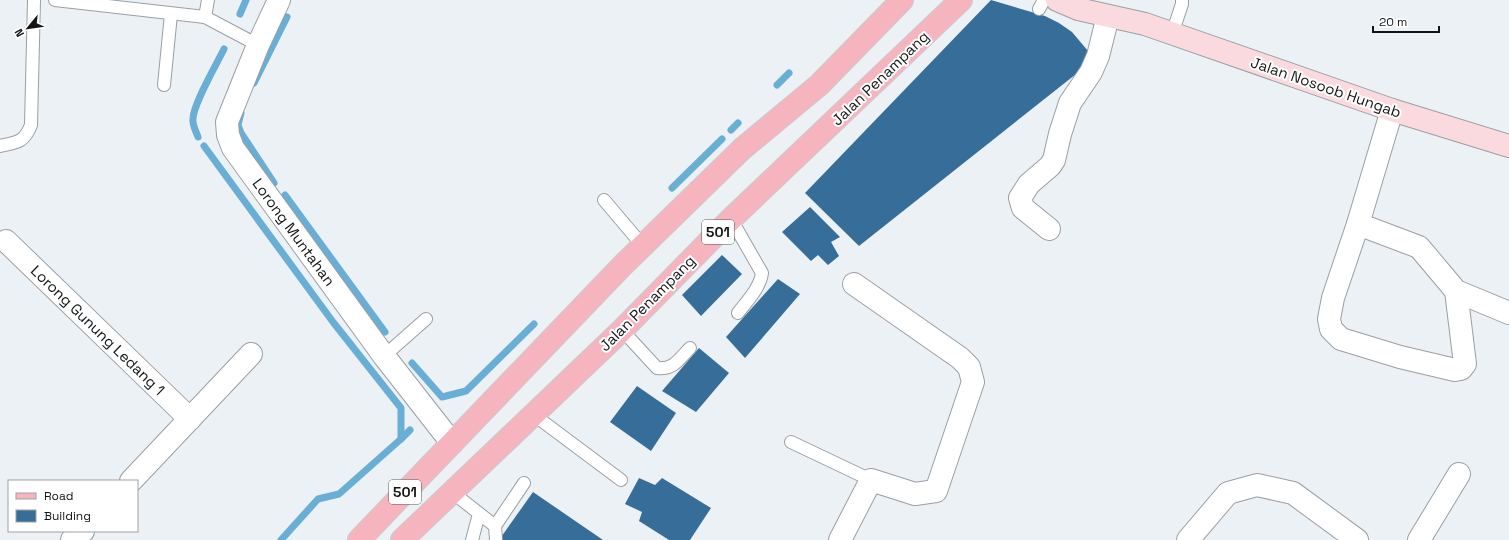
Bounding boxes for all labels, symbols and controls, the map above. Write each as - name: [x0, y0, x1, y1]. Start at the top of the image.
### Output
- north arrow: [8, 8, 48, 48]
- scale bar: [1373, 8, 1439, 34]
- text: 20 m: [1379, 14, 1407, 30]
- text: N: [11, 26, 27, 39]
- street label: Jalan Penampang: [827, 27, 933, 129]
- street label: Jalan Nosoob Hungab: [1248, 52, 1404, 122]
- street label: Lorong Muntahan: [249, 174, 339, 290]
- road number: 501: [702, 220, 734, 244]
- street label: Jalan Penampang: [595, 251, 699, 355]
- street label: Lorong Gunung Ledang 1: [27, 261, 169, 399]
- legend: [8, 480, 138, 532]
- road number: 501: [389, 480, 421, 504]
- text: Road: [44, 488, 73, 504]
- text: Building: [44, 508, 91, 524]

